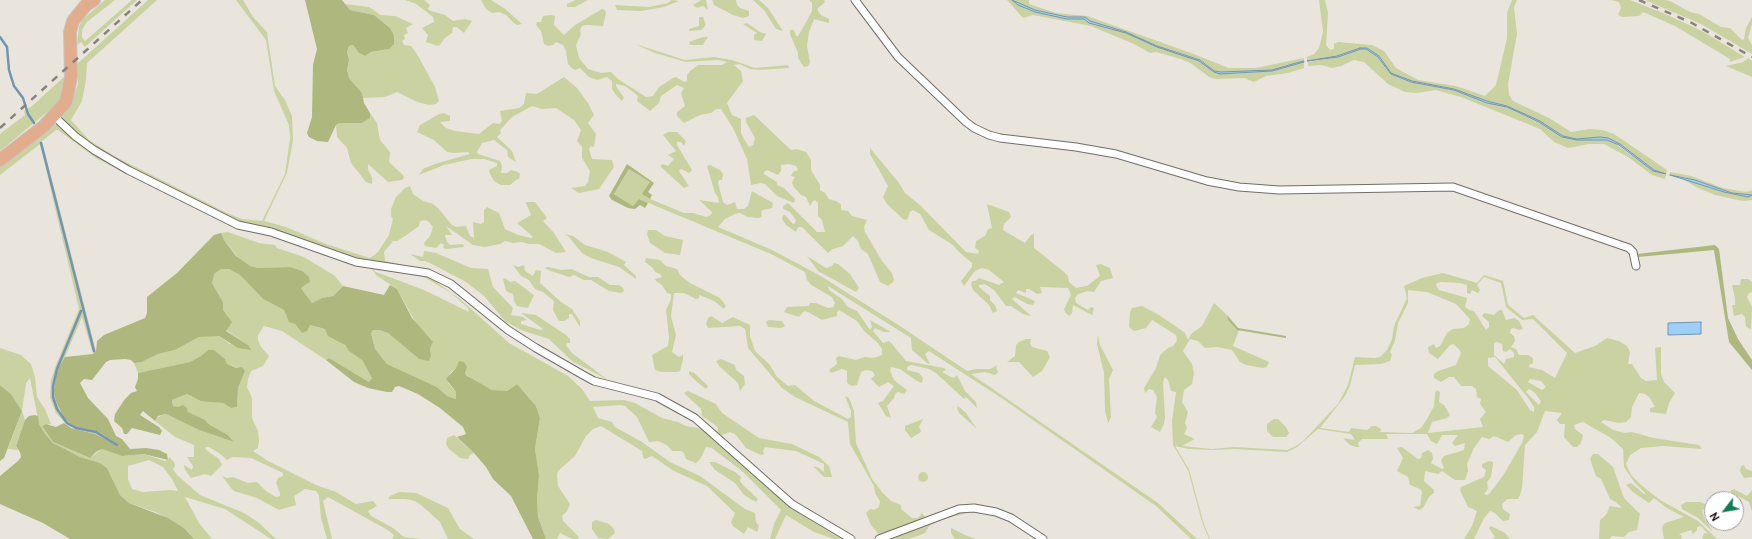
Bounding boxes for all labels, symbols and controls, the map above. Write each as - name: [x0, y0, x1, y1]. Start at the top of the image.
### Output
- north arrow: [1704, 491, 1744, 531]
- text: N: [1707, 510, 1723, 524]

